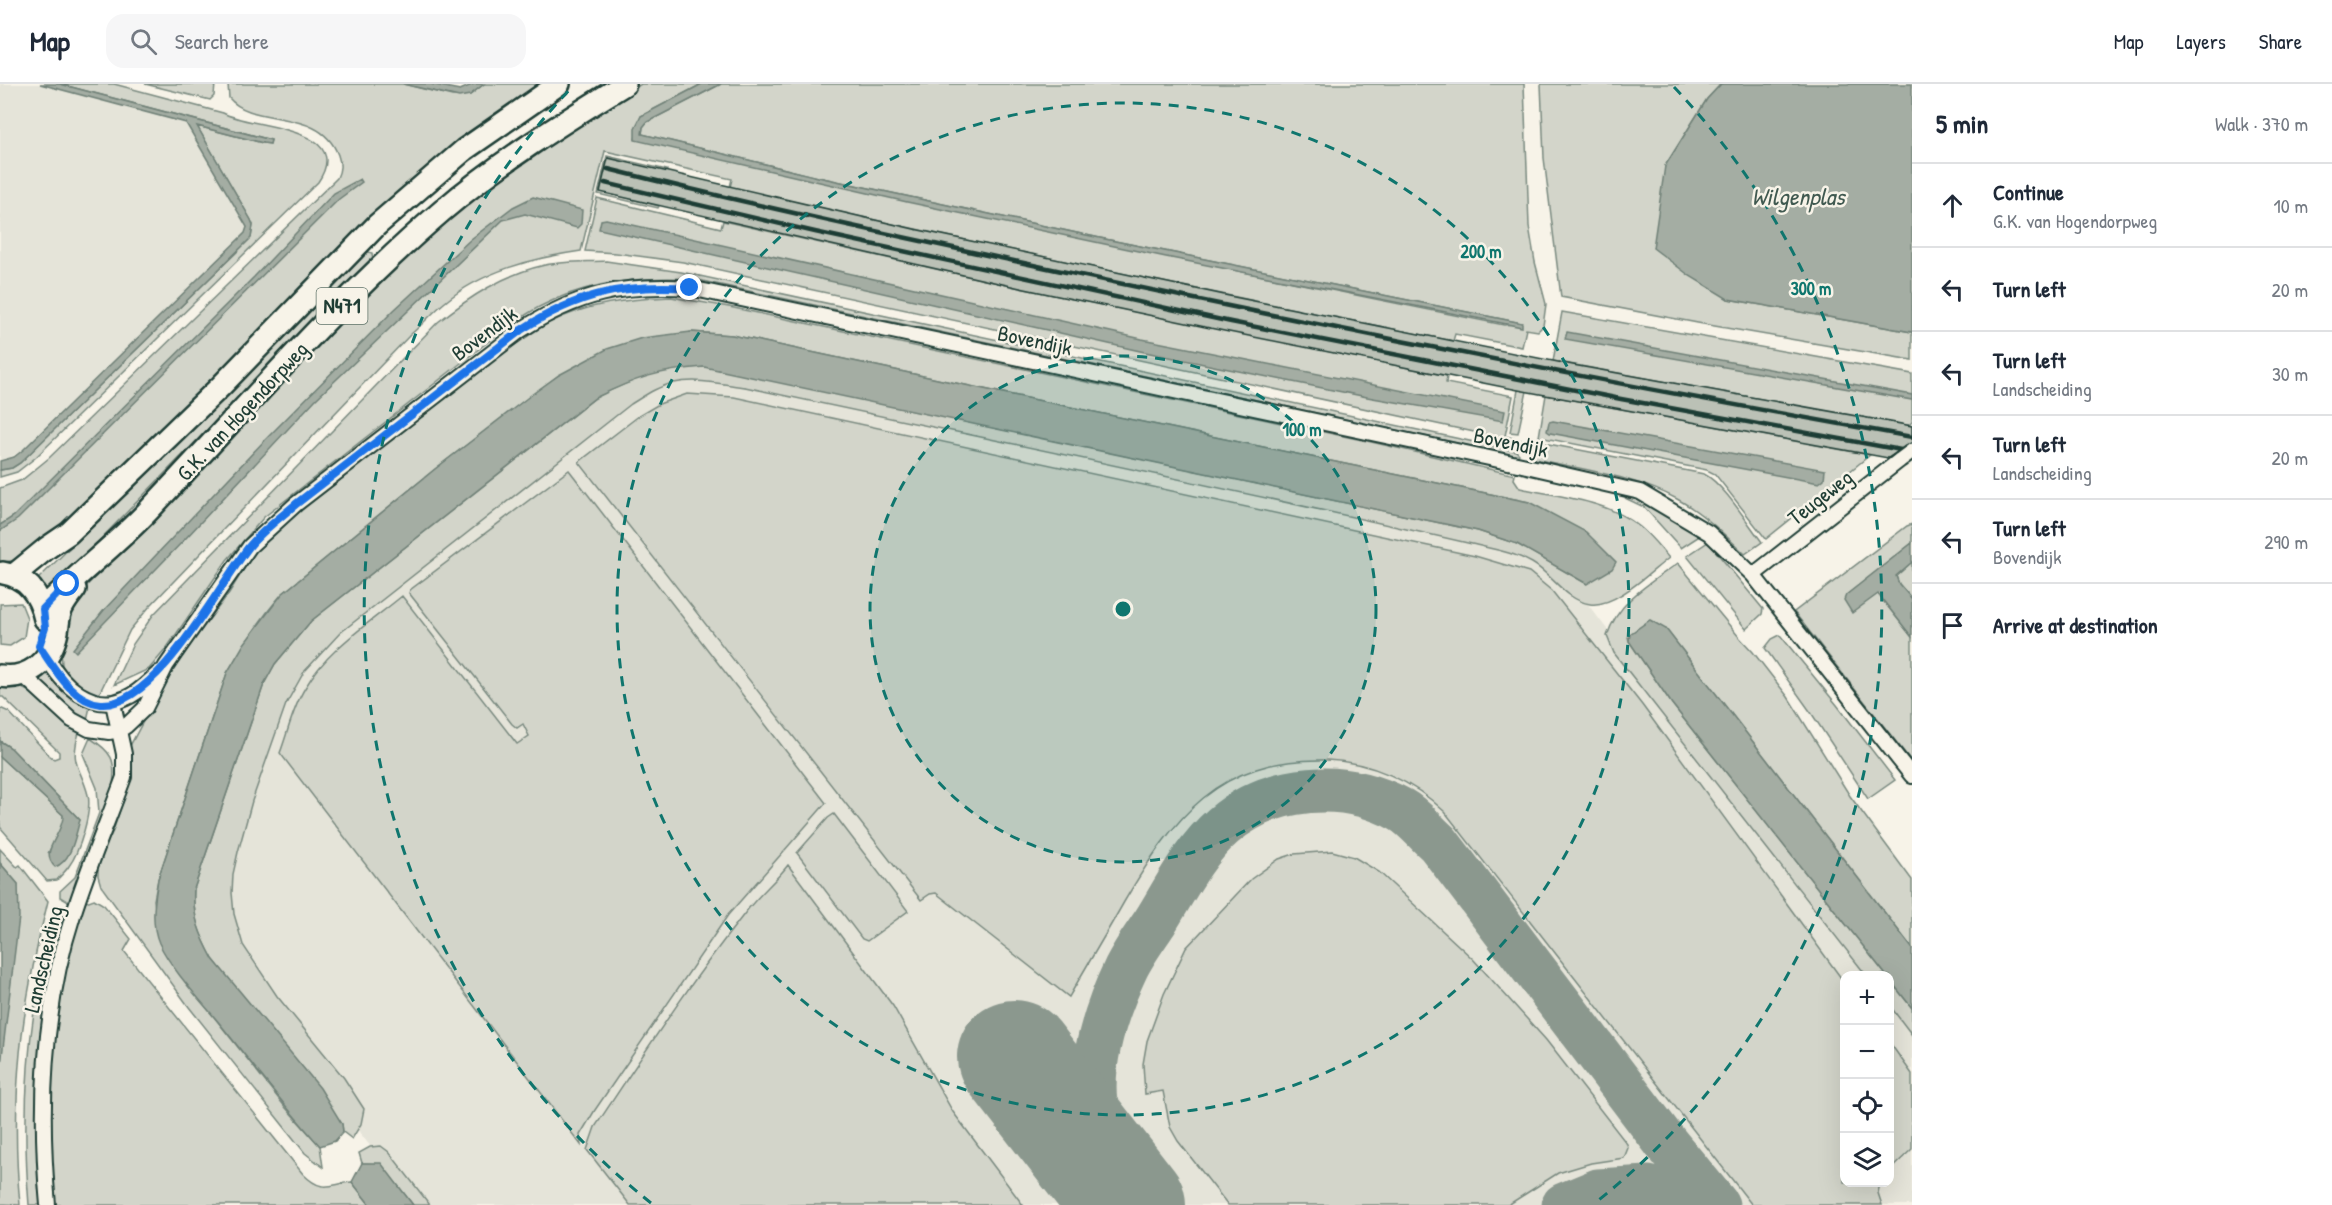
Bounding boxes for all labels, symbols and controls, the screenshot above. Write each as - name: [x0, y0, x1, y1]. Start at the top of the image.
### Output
- search box: [106, 14, 526, 68]
- text: Map: [30, 22, 70, 60]
- icon: search: [127, 25, 160, 58]
- text: Search here: [175, 26, 269, 56]
- text: Map: [2114, 27, 2143, 56]
- text: Layers: [2176, 27, 2226, 56]
- text: Share: [2259, 27, 2302, 56]
- text: 5 min: [1936, 106, 1988, 141]
- text: Walk · 370 m: [2215, 110, 2308, 137]
- text: Continue: [1993, 177, 2064, 207]
- water label: Wilgenplas: [1752, 180, 1847, 213]
- icon: ahead: [1936, 189, 1969, 222]
- text: 10 m: [2274, 192, 2308, 219]
- text: G.K. van Hogendorpweg: [1993, 207, 2157, 234]
- text: 200 m: [1461, 239, 1501, 264]
- icon: left: [1936, 273, 1969, 306]
- route end: [676, 274, 702, 300]
- text: Turn left: [1993, 274, 2066, 304]
- text: 300 m: [1791, 276, 1831, 301]
- text: 20 m: [2271, 276, 2308, 303]
- road number: N471: [316, 288, 368, 324]
- street label: Bovendijk: [445, 298, 523, 368]
- street label: Bovendijk: [995, 317, 1075, 363]
- street label: G.K. van Hogendorpweg: [169, 335, 315, 487]
- text: Turn left: [1993, 345, 2066, 375]
- icon: left: [1936, 357, 1969, 390]
- text: 30 m: [2272, 360, 2308, 387]
- text: Landscheiding: [1993, 375, 2092, 402]
- text: 100 m: [1282, 417, 1322, 442]
- street label: Bovendijk: [1471, 419, 1551, 465]
- text: Turn left: [1993, 429, 2066, 459]
- icon: left: [1936, 441, 1969, 474]
- text: 20 m: [2271, 444, 2308, 471]
- text: Landscheiding: [1993, 459, 2092, 486]
- street label: Teugeweg: [1781, 462, 1859, 532]
- text: Turn left: [1993, 513, 2066, 543]
- icon: left: [1936, 525, 1969, 558]
- text: 290 m: [2264, 528, 2308, 555]
- text: Bovendijk: [1993, 543, 2061, 570]
- route start: [53, 570, 79, 596]
- centre of rings: [1113, 599, 1133, 619]
- icon: arrive: [1936, 609, 1969, 642]
- text: Arrive at destination: [1993, 610, 2158, 640]
- street label: Landscheiding: [16, 903, 70, 1015]
- map controls: [1840, 971, 1894, 1187]
- button: +: [1840, 971, 1894, 1025]
- button: −: [1840, 1025, 1894, 1079]
- button: locate: [1840, 1079, 1894, 1133]
- button: layers: [1840, 1133, 1894, 1187]

